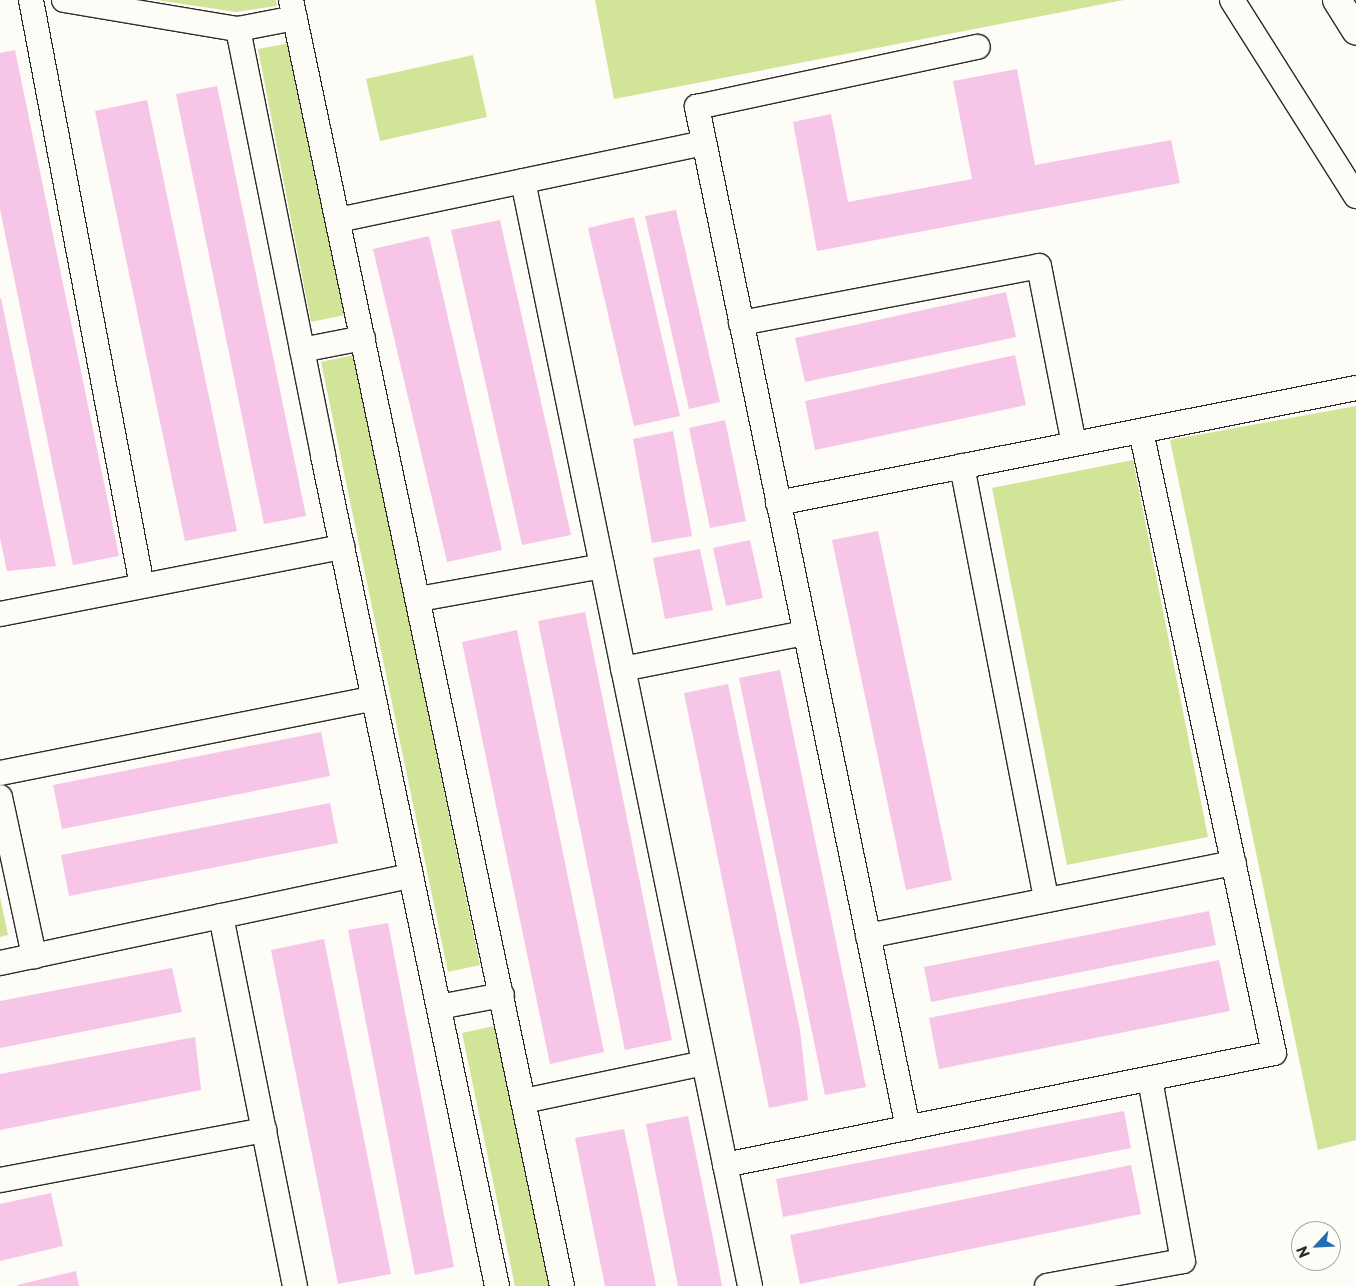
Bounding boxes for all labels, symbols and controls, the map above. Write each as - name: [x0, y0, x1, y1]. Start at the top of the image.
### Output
- north arrow: [1291, 1221, 1341, 1271]
- text: N: [1291, 1243, 1315, 1262]

